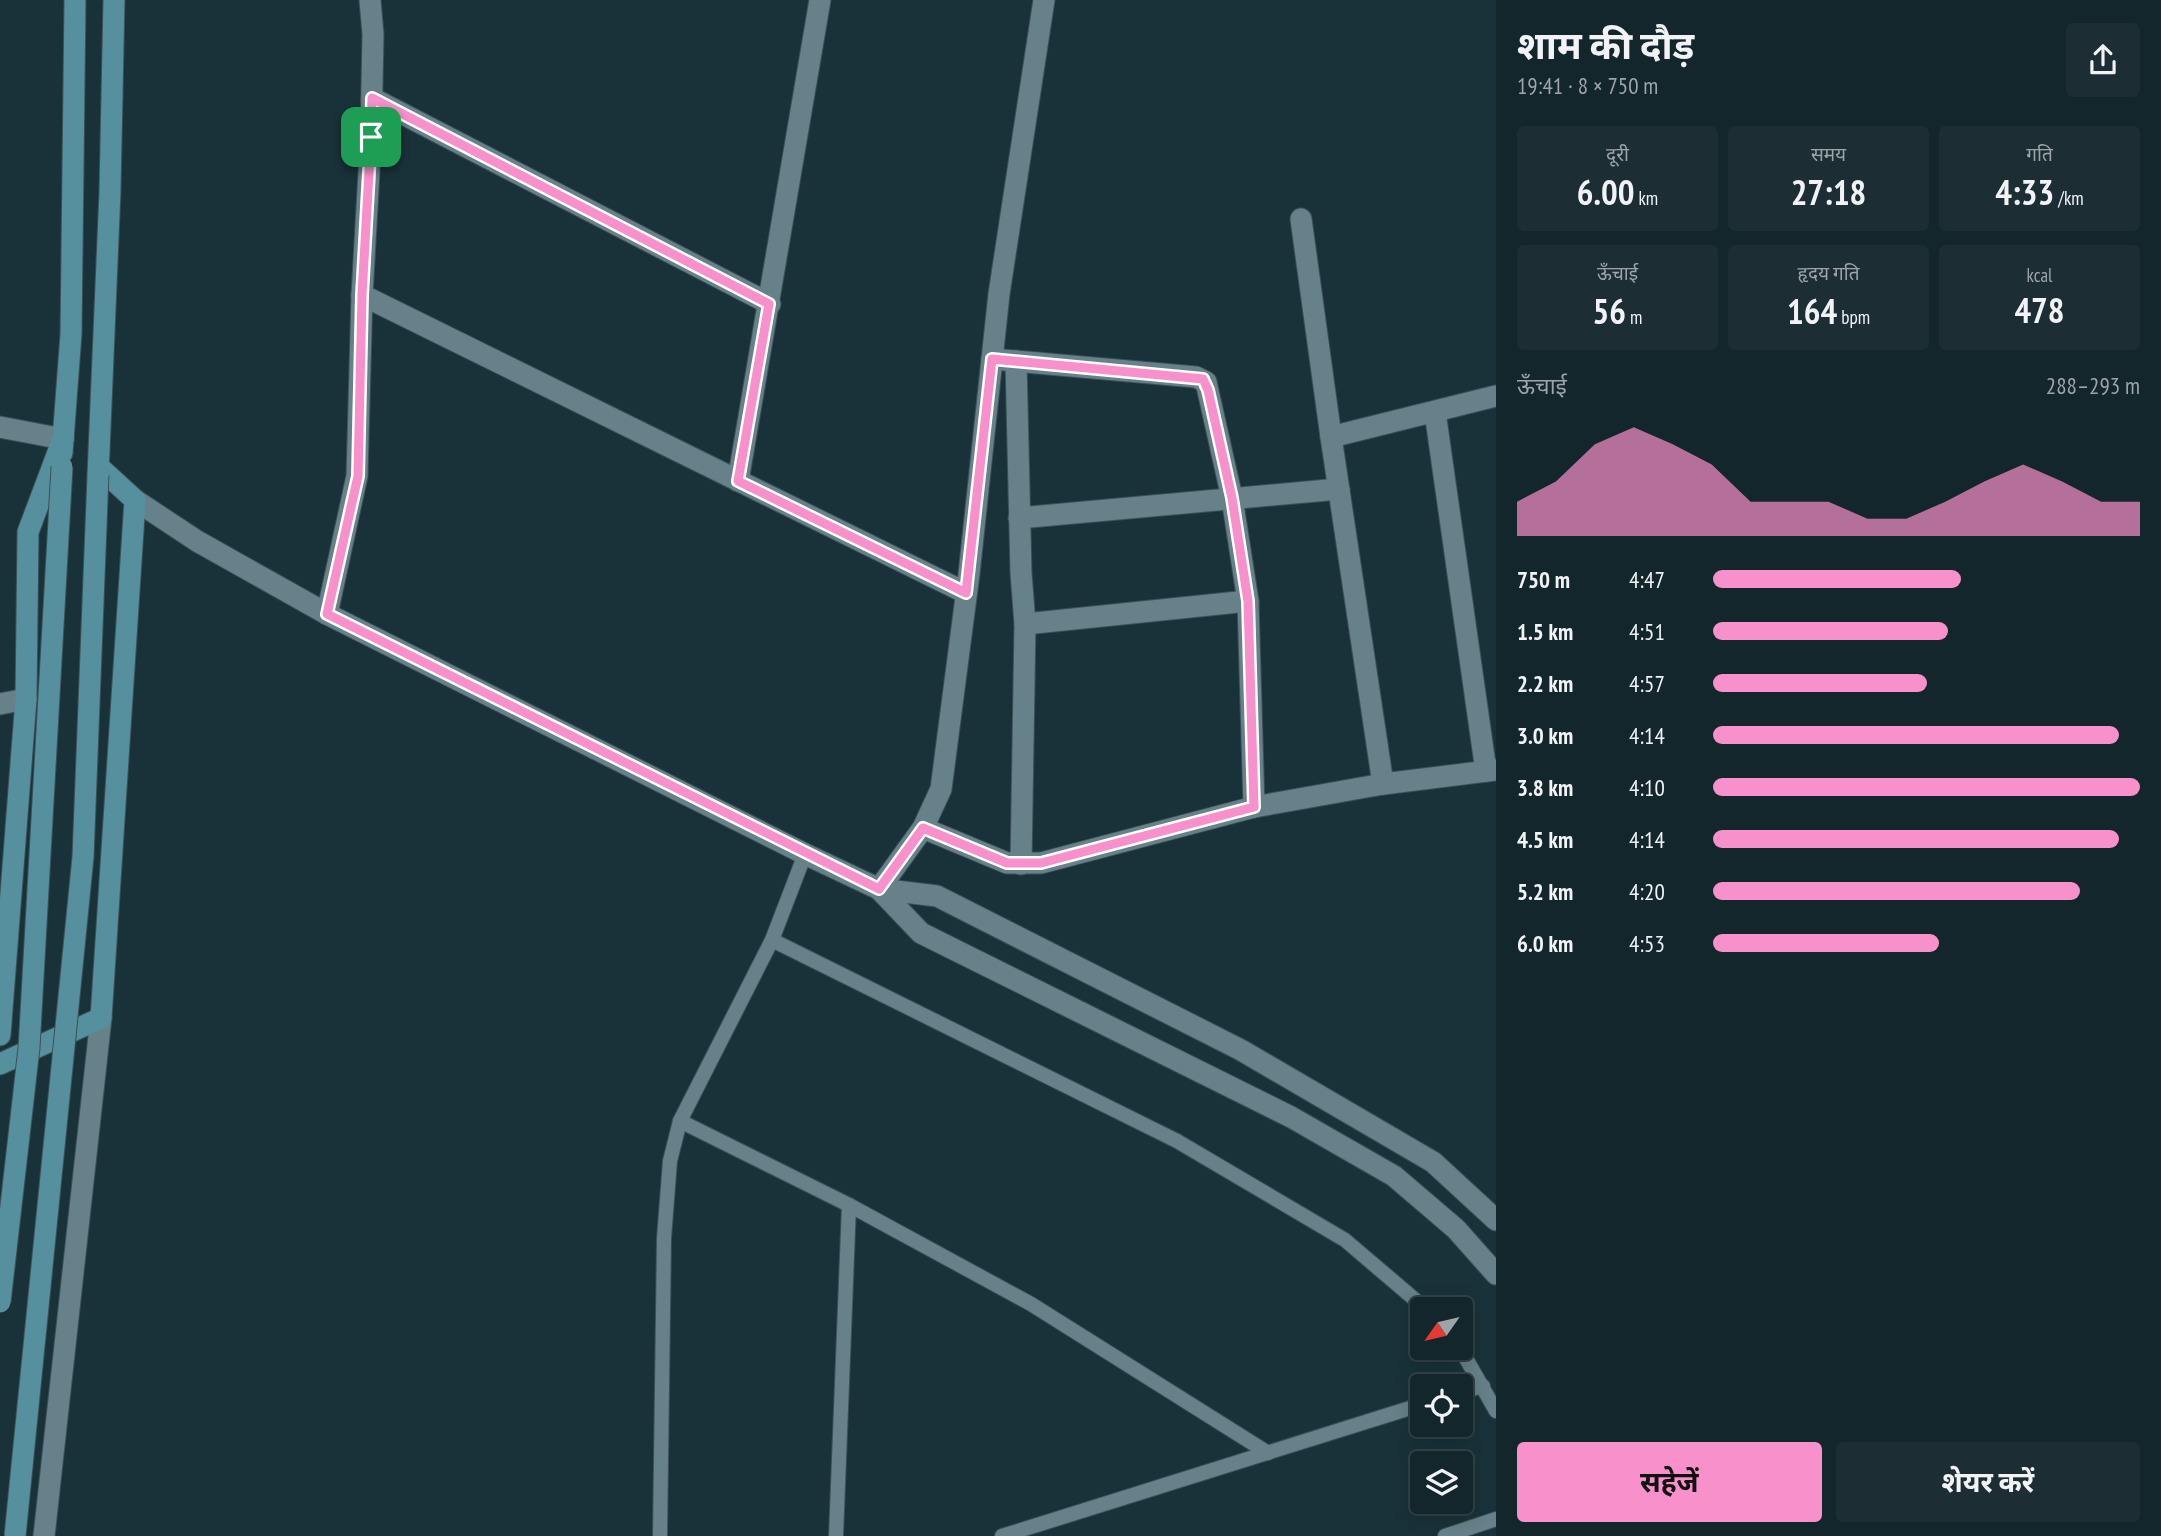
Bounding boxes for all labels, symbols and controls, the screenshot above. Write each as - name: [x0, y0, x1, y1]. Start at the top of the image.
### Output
- text: शाम की दौड़: [1517, 20, 1694, 69]
- button: share: [2066, 23, 2140, 97]
- text: 19:41 · 8 × 750 m: [1517, 71, 1658, 100]
- pin: [341, 107, 401, 167]
- icon: arrive: [352, 118, 390, 156]
- text: दूरी: [1606, 142, 1629, 166]
- text: समय: [1811, 142, 1846, 166]
- text: गति: [2026, 142, 2053, 166]
- text: 6.00: [1577, 169, 1634, 215]
- text: 27:18: [1791, 169, 1866, 215]
- text: 4:33: [1995, 169, 2054, 215]
- text: km: [1634, 186, 1658, 210]
- text: /km: [2054, 186, 2084, 210]
- text: ऊँचाई: [1597, 261, 1638, 285]
- text: हृदय गति: [1797, 261, 1860, 285]
- text: kcal: [2027, 263, 2052, 287]
- text: 478: [2014, 287, 2065, 333]
- text: 56: [1593, 288, 1626, 334]
- text: 164: [1787, 288, 1837, 334]
- text: m: [1626, 305, 1642, 329]
- text: bpm: [1837, 305, 1870, 329]
- text: ऊँचाई: [1517, 371, 1567, 400]
- text: 288–293 m: [2046, 371, 2140, 400]
- text: 750 m: [1517, 565, 1570, 594]
- text: 4:47: [1629, 565, 1665, 594]
- text: 1.5 km: [1517, 617, 1573, 646]
- text: 4:51: [1629, 617, 1665, 646]
- text: 2.2 km: [1517, 669, 1573, 698]
- text: 4:57: [1629, 669, 1665, 698]
- text: 3.0 km: [1517, 721, 1573, 750]
- text: 4:14: [1629, 721, 1665, 750]
- text: 3.8 km: [1517, 773, 1573, 802]
- text: 4:10: [1629, 773, 1665, 802]
- text: 4.5 km: [1517, 825, 1573, 854]
- text: 4:14: [1629, 825, 1665, 854]
- text: 5.2 km: [1517, 877, 1573, 906]
- text: 4:20: [1629, 877, 1665, 906]
- text: 6.0 km: [1517, 929, 1573, 958]
- text: 4:53: [1629, 929, 1665, 958]
- north arrow: [1410, 1297, 1474, 1360]
- map controls: [1410, 1297, 1473, 1514]
- button: locate: [1410, 1374, 1473, 1437]
- button: सहेजें: [1517, 1442, 1822, 1522]
- button: शेयर करें: [1836, 1442, 2140, 1522]
- button: layers: [1410, 1451, 1473, 1514]

